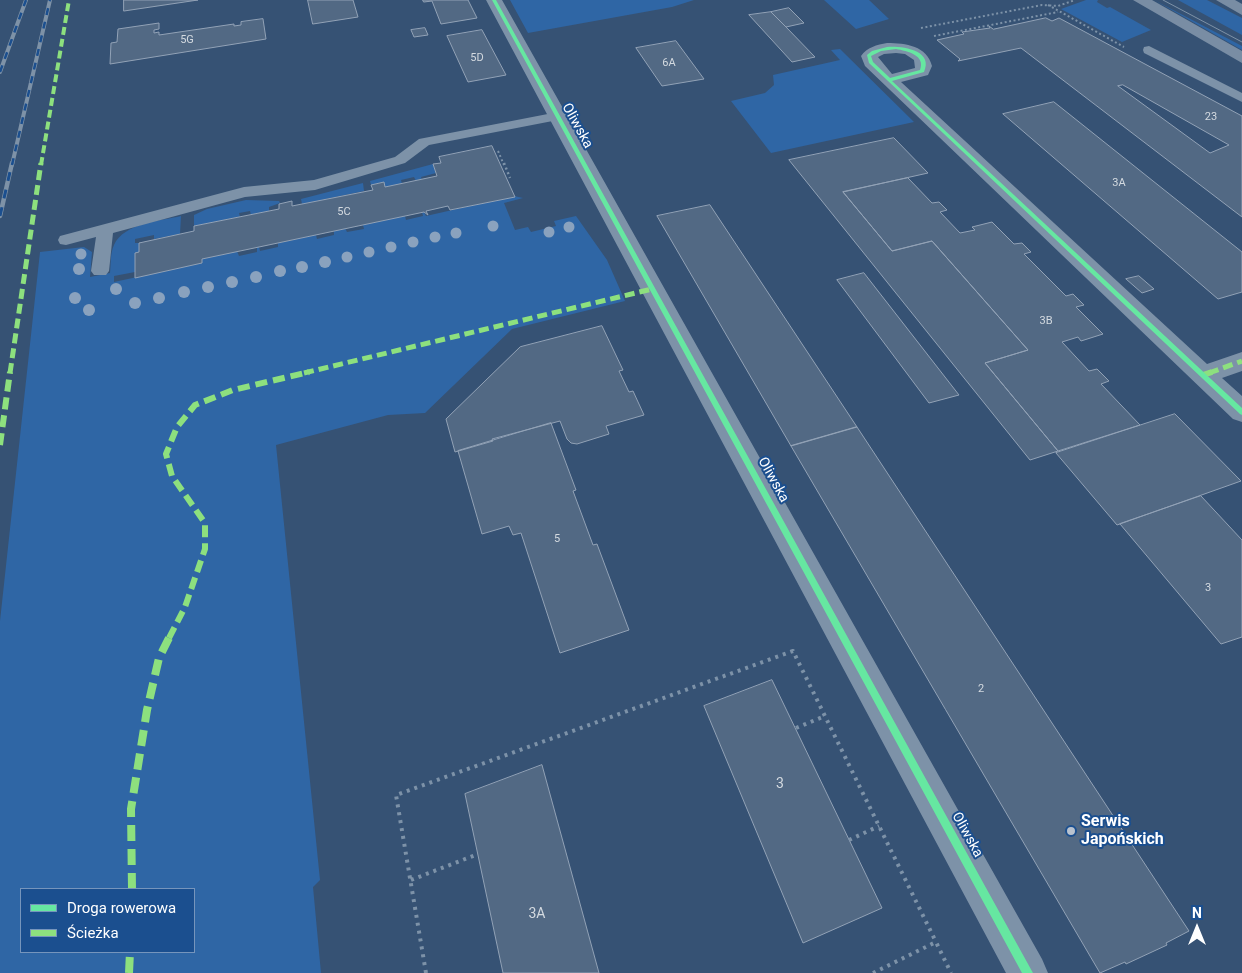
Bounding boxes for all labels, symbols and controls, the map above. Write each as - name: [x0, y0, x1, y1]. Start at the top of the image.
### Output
- house number: 5G: [180, 33, 194, 47]
- house number: 5D: [470, 51, 484, 65]
- house number: 6A: [662, 56, 676, 70]
- street label: Oliwska: [558, 101, 596, 151]
- house number: 23: [1205, 110, 1217, 124]
- house number: 3A: [1112, 176, 1126, 190]
- house number: 5C: [337, 205, 351, 219]
- house number: 3B: [1039, 314, 1053, 328]
- street label: Oliwska: [754, 455, 792, 505]
- house number: 5: [554, 532, 560, 546]
- house number: 3: [1205, 581, 1211, 595]
- house number: 2: [978, 682, 984, 696]
- house number: 3: [776, 776, 784, 792]
- street label: Oliwska: [948, 810, 986, 860]
- place label: Serwis Japońskich: [1081, 812, 1164, 850]
- marker: Serwis Japońskich: [1065, 825, 1077, 837]
- legend: [20, 888, 195, 953]
- text: Droga rowerowa: [67, 899, 176, 917]
- north arrow: [1172, 903, 1222, 953]
- text: N: [1192, 905, 1202, 921]
- house number: 3A: [528, 906, 546, 922]
- text: Ścieżka: [67, 924, 119, 942]

